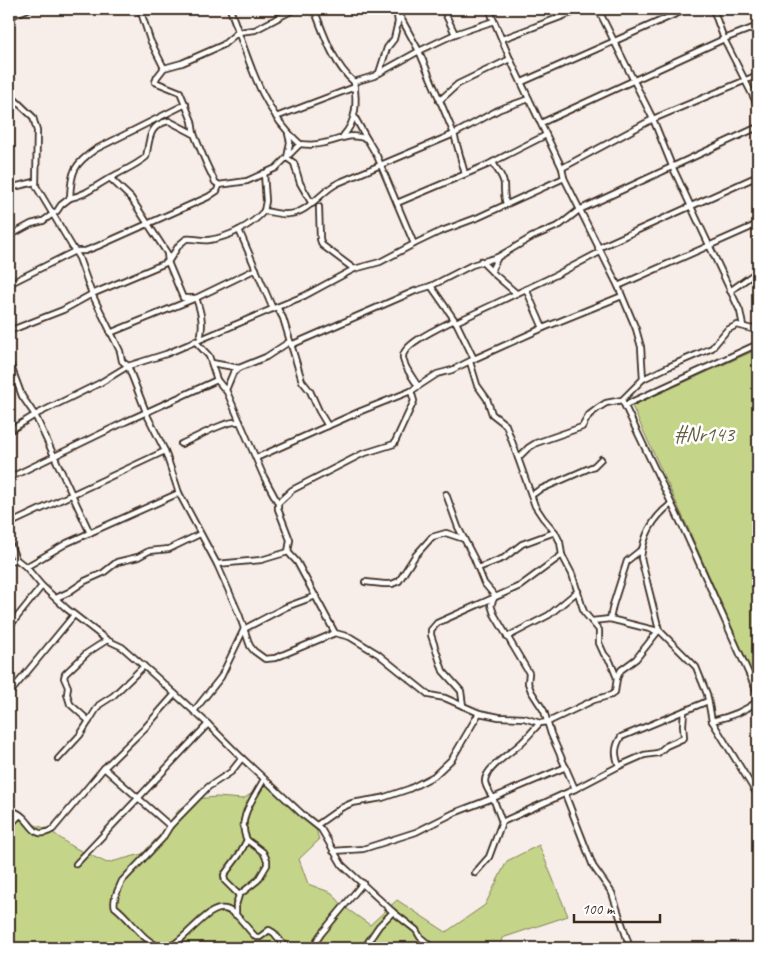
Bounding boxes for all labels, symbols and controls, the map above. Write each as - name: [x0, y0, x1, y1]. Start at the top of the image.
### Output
- park label: #Nr143: [674, 421, 736, 447]
- scale bar: [574, 892, 661, 924]
- text: 100 m: [582, 900, 616, 919]

